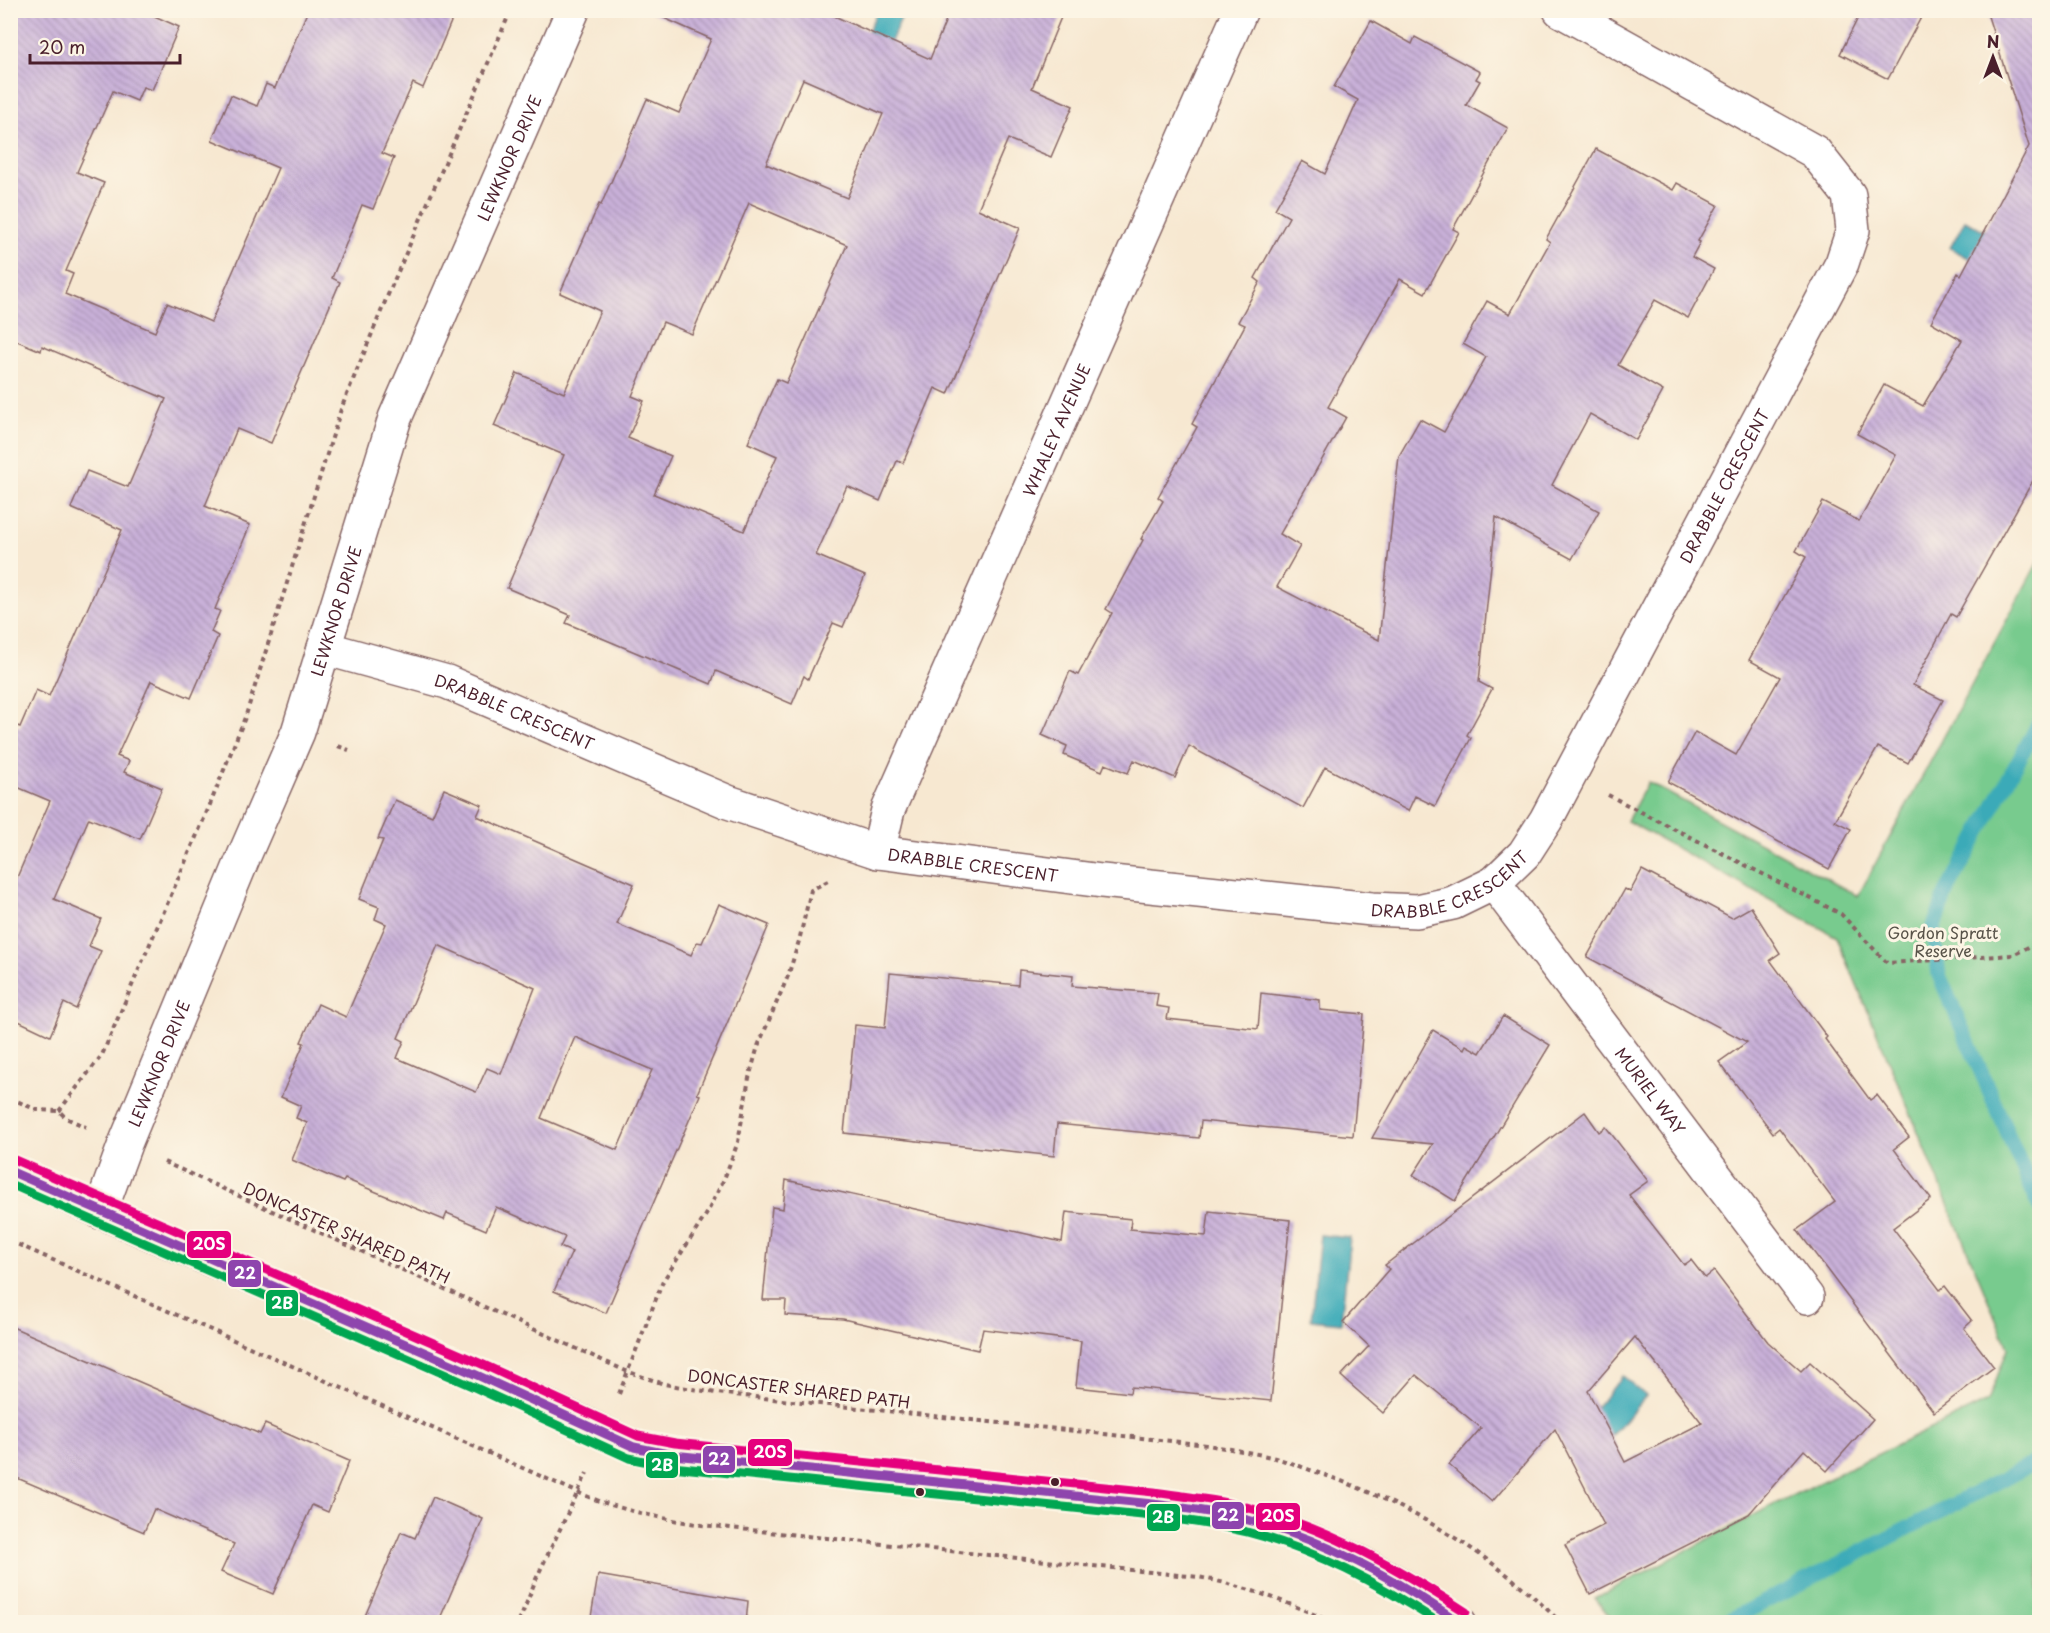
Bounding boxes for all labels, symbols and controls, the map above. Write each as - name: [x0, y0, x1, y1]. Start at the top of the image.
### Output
- scale bar: [30, 27, 180, 65]
- north arrow: [1963, 27, 2023, 87]
- text: N: [1987, 29, 1999, 53]
- text: 20 m: [39, 33, 85, 60]
- street label: LEWKNOR DRIVE: [471, 91, 547, 224]
- street label: WHALEY AVENUE: [1016, 359, 1096, 500]
- street label: DRABBLE CRESCENT: [1673, 404, 1775, 567]
- street label: LEWKNOR DRIVE: [304, 543, 367, 679]
- street label: DRABBLE CRESCENT: [432, 667, 598, 756]
- street label: DRABBLE CRESCENT: [886, 841, 1060, 887]
- street label: DRABBLE CRESCENT: [1370, 845, 1533, 923]
- park label: Gordon Spratt Reserve: [1888, 920, 1998, 962]
- street label: LEWKNOR DRIVE: [122, 996, 195, 1130]
- street label: MURIEL WAY: [1610, 1042, 1692, 1139]
- street label: DONCASTER SHARED PATH: [240, 1175, 454, 1289]
- line badge: 20S: [186, 1230, 232, 1259]
- text: 20S: [193, 1231, 225, 1255]
- line badge: 22: [227, 1259, 262, 1288]
- text: 22: [234, 1260, 256, 1284]
- line badge: 2B: [265, 1289, 299, 1317]
- text: 2B: [271, 1290, 293, 1314]
- street label: DONCASTER SHARED PATH: [686, 1362, 912, 1414]
- line badge: 20S: [747, 1438, 793, 1467]
- text: 20S: [754, 1439, 786, 1463]
- line badge: 22: [702, 1445, 736, 1474]
- text: 22: [708, 1446, 730, 1470]
- line badge: 2B: [645, 1451, 679, 1479]
- text: 2B: [651, 1452, 673, 1476]
- unlabelled marker: [1049, 1476, 1061, 1488]
- unlabelled marker: [914, 1486, 926, 1498]
- line badge: 22: [1211, 1501, 1245, 1530]
- text: 22: [1217, 1502, 1239, 1526]
- line badge: 20S: [1255, 1502, 1301, 1531]
- line badge: 2B: [1146, 1503, 1181, 1532]
- text: 20S: [1262, 1503, 1294, 1527]
- text: 2B: [1152, 1504, 1174, 1528]

